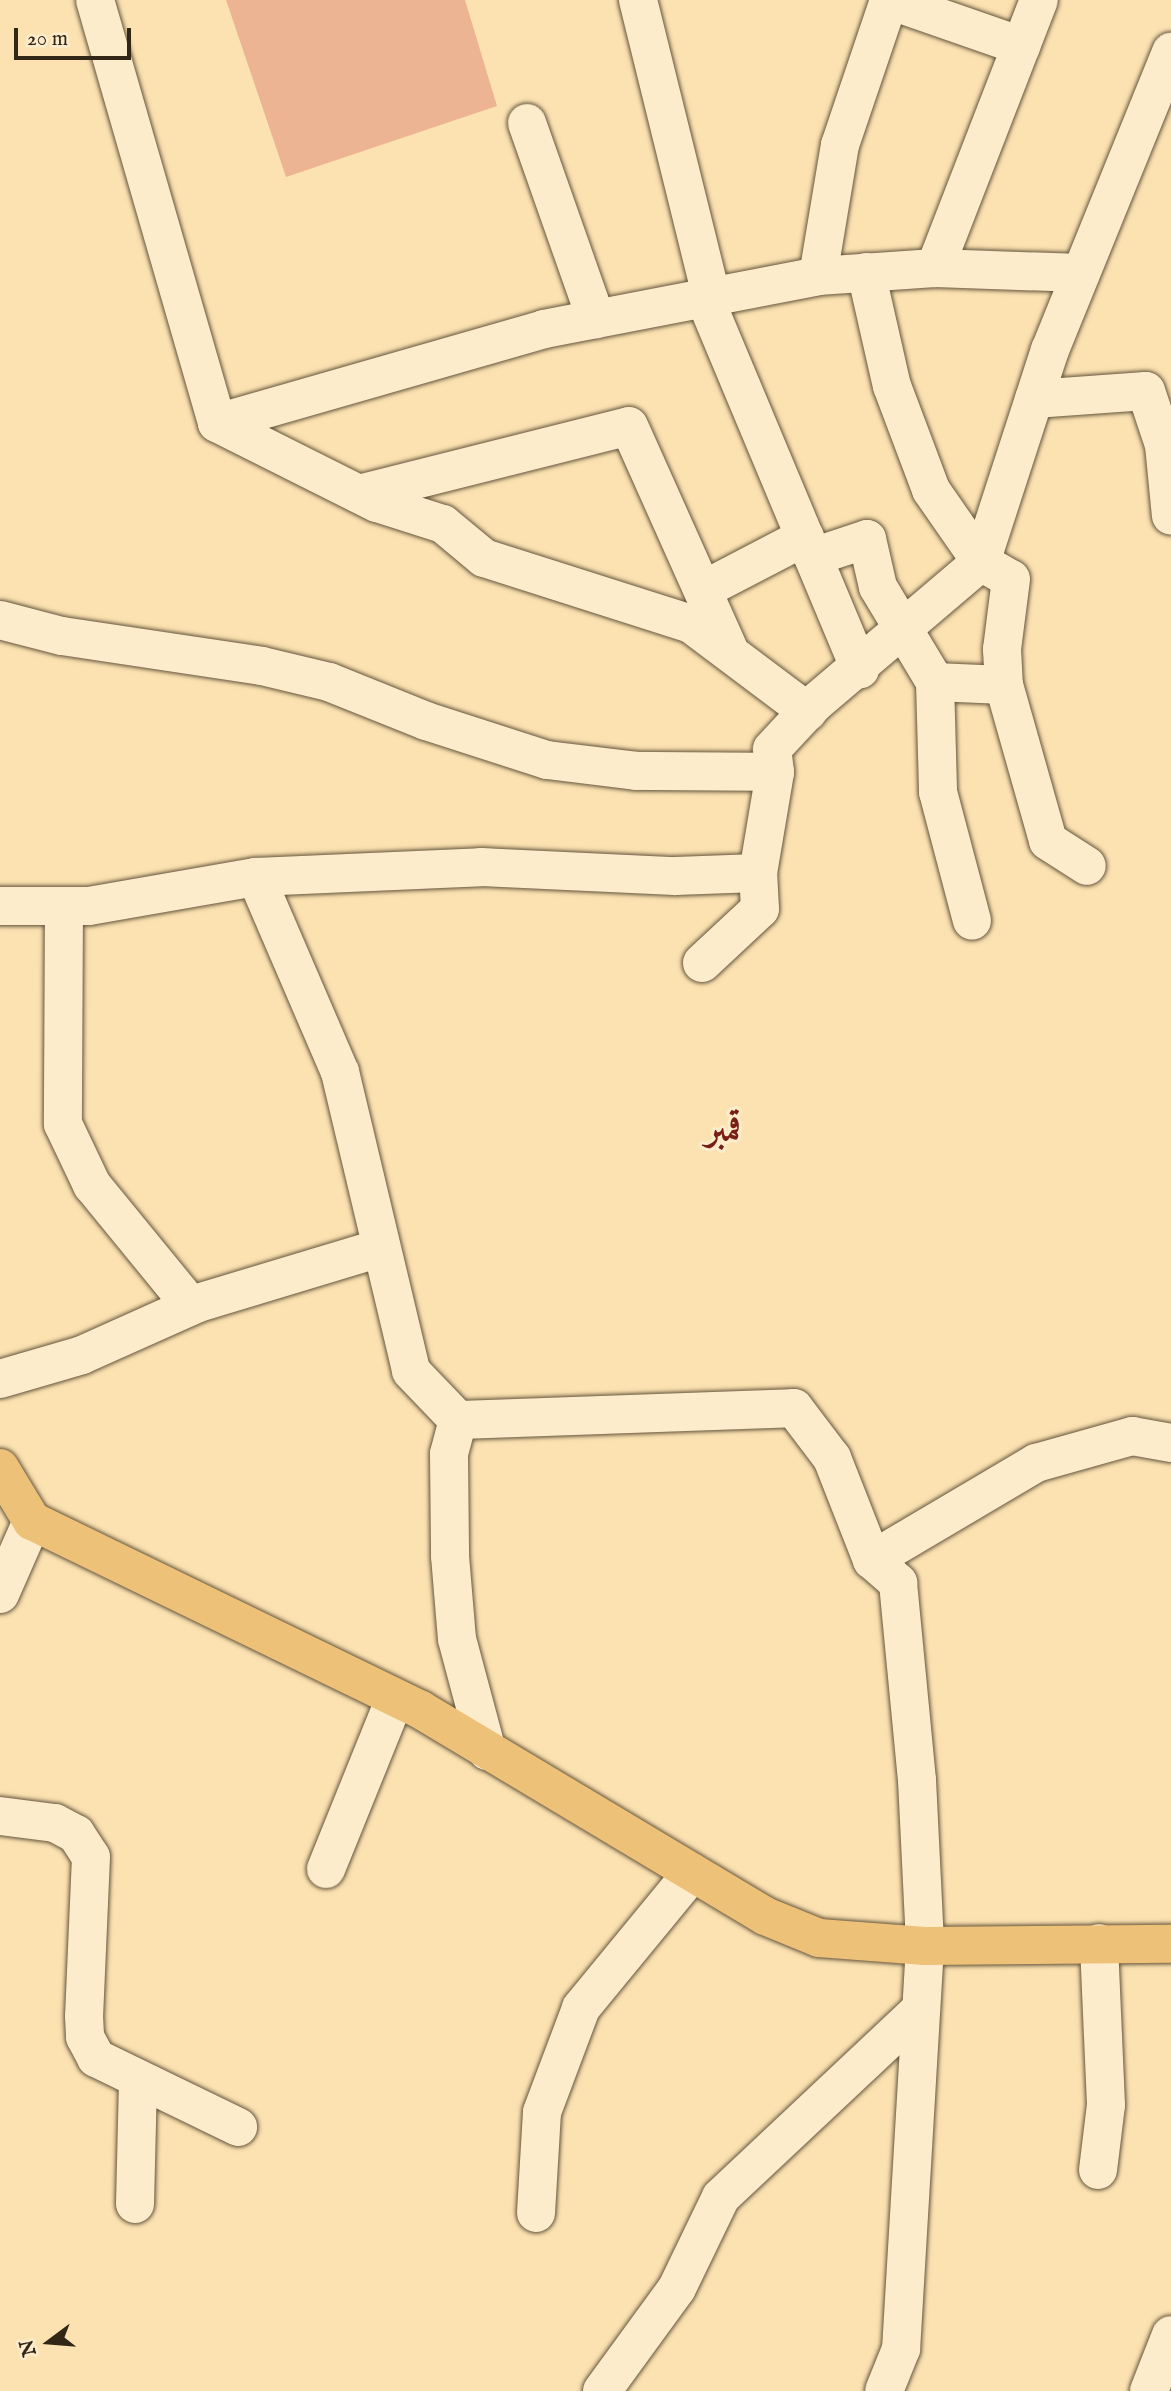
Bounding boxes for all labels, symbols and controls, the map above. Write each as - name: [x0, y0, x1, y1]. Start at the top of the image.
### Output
- scale bar: [18, 14, 135, 58]
- text: 20 m: [27, 26, 68, 53]
- district label: قمبر: [705, 1108, 741, 1154]
- north arrow: [14, 2307, 84, 2377]
- text: N: [15, 2337, 43, 2359]

